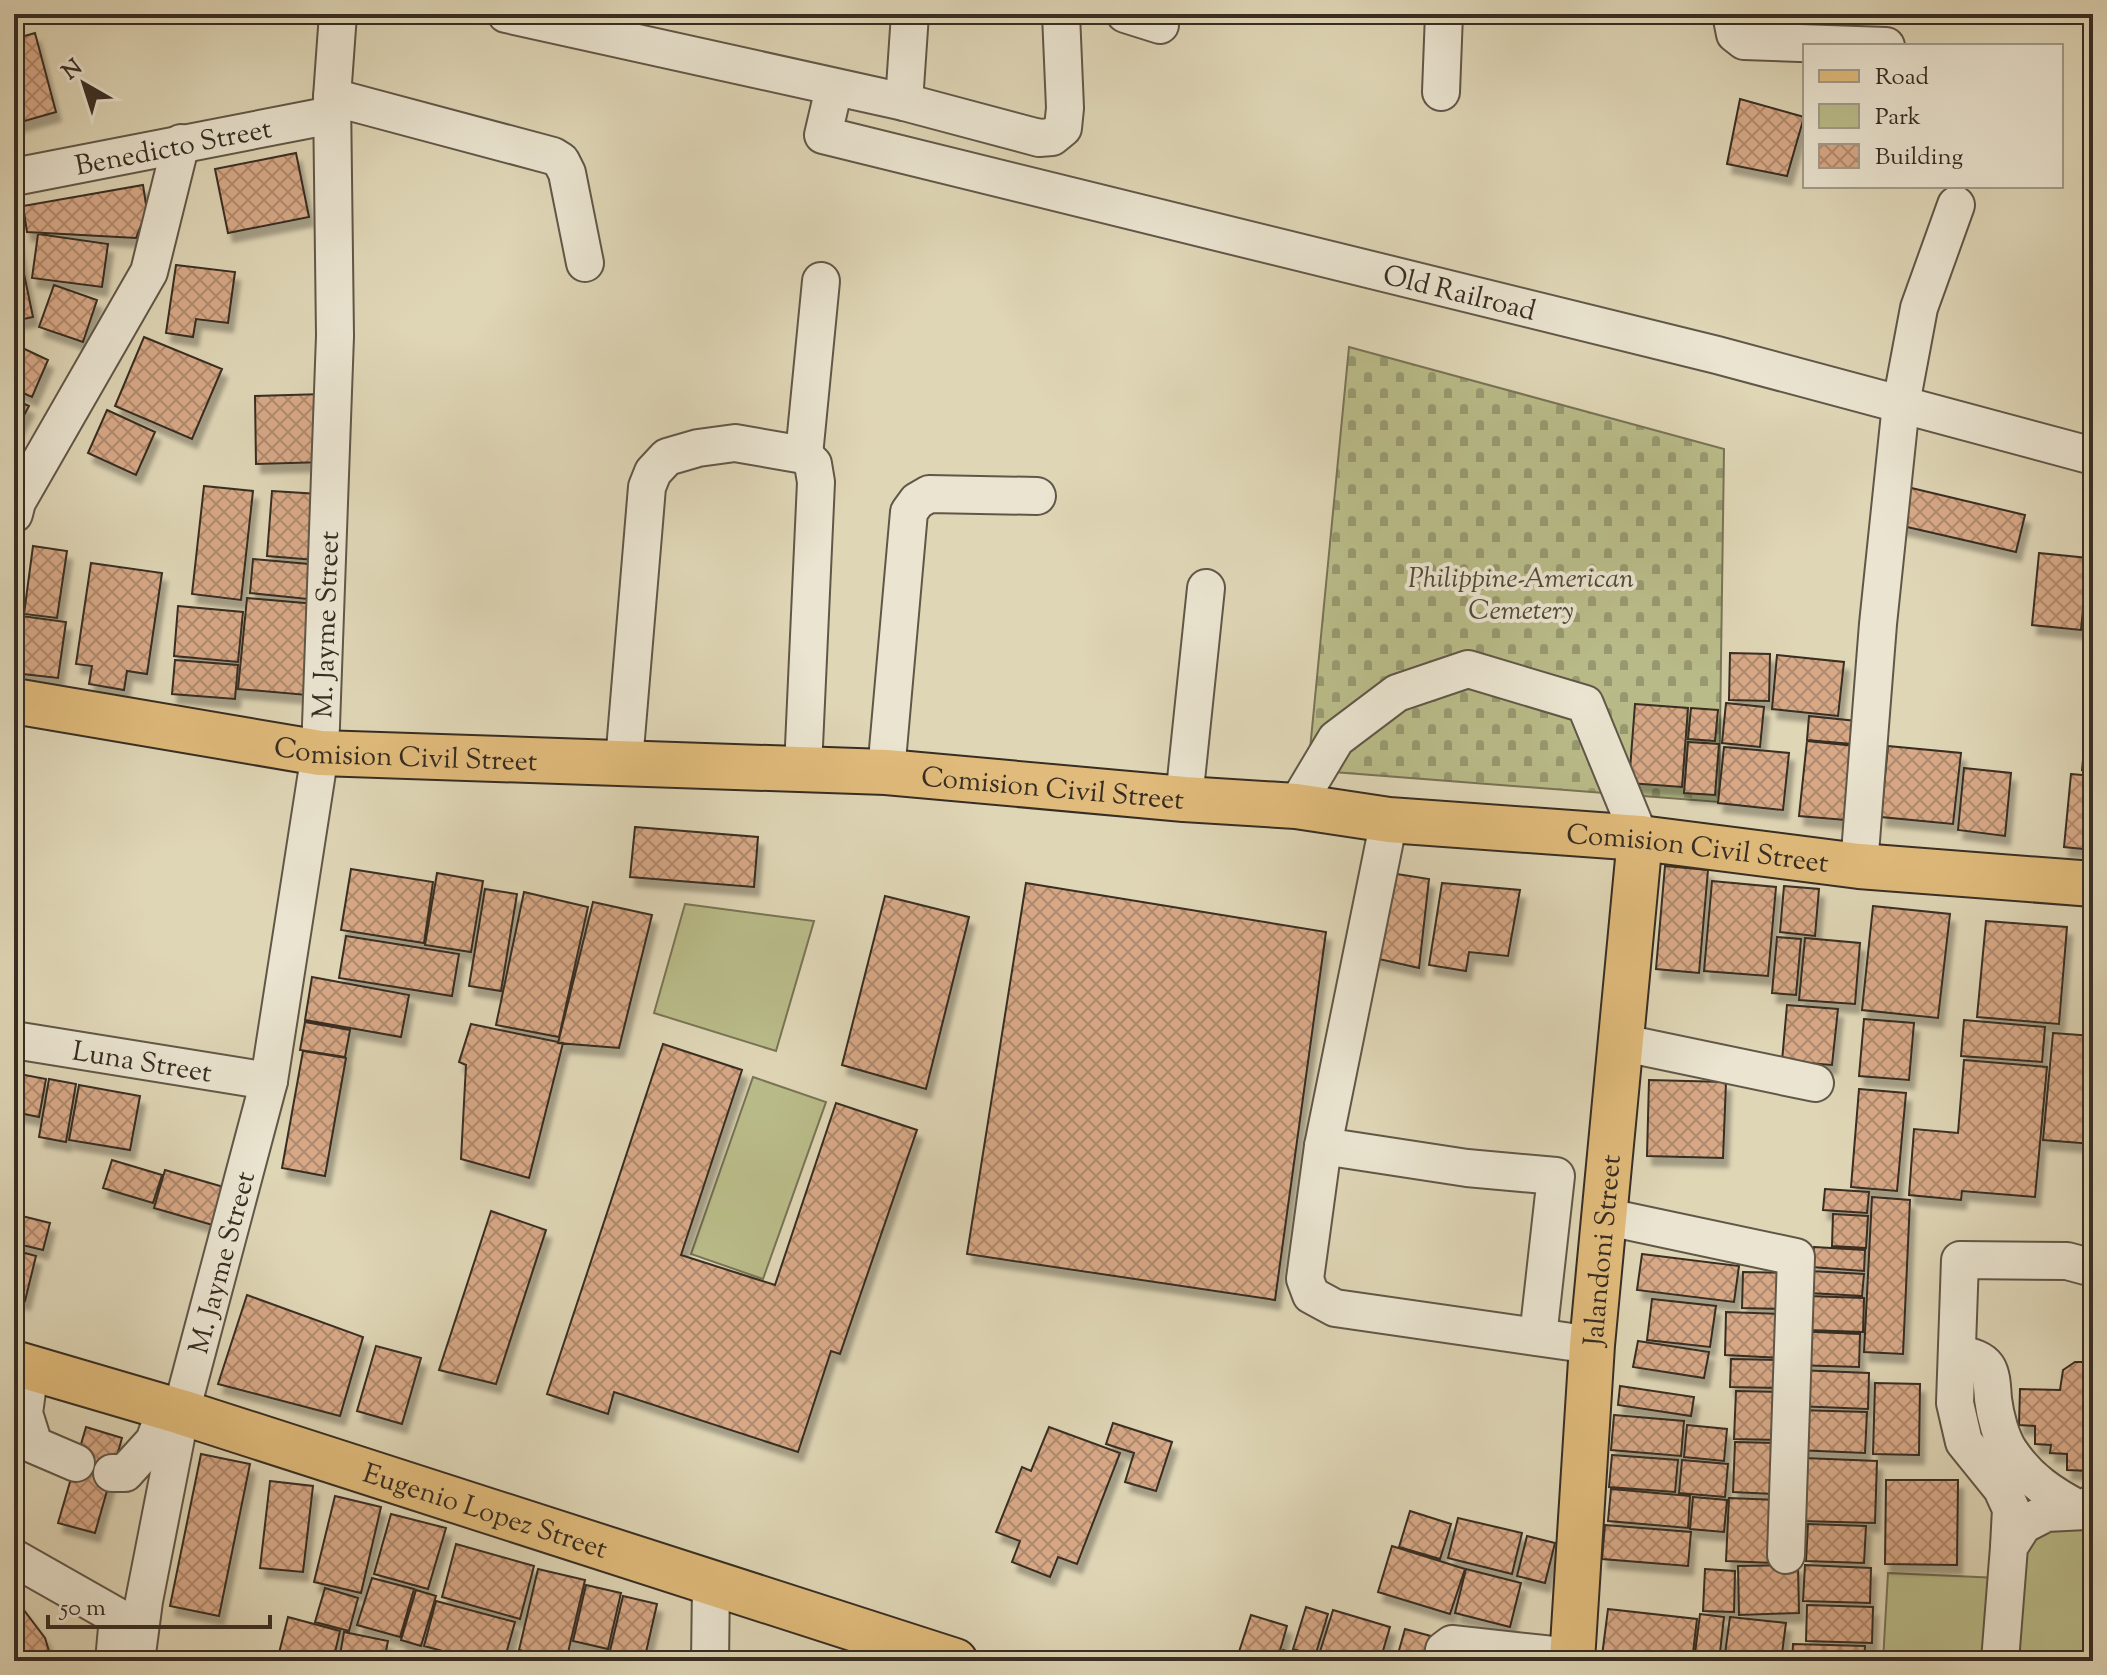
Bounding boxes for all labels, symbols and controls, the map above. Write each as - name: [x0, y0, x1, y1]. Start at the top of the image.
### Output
- north arrow: [44, 44, 124, 124]
- legend: [1803, 44, 2063, 188]
- text: N: [56, 53, 91, 89]
- text: Road: [1875, 61, 1929, 95]
- text: Park: [1875, 101, 1921, 135]
- street label: Benedicto Street: [72, 110, 276, 188]
- text: Building: [1875, 141, 1964, 175]
- street label: Old Railroad: [1379, 257, 1540, 333]
- street label: M. Jayme Street: [304, 530, 351, 719]
- park label: Philippine-American Cemetery: [1408, 560, 1634, 632]
- street label: Comision Civil Street: [271, 728, 538, 783]
- street label: Comision Civil Street: [919, 758, 1186, 822]
- street label: Comision Civil Street: [1565, 816, 1831, 885]
- street label: Luna Street: [69, 1033, 215, 1095]
- street label: Jalandoni Street: [1575, 1153, 1633, 1350]
- street label: M. Jayme Street: [180, 1167, 267, 1359]
- street label: Eugenio Lopez Street: [357, 1455, 612, 1571]
- scale bar: [48, 1579, 270, 1629]
- text: 50 m: [58, 1592, 106, 1626]

